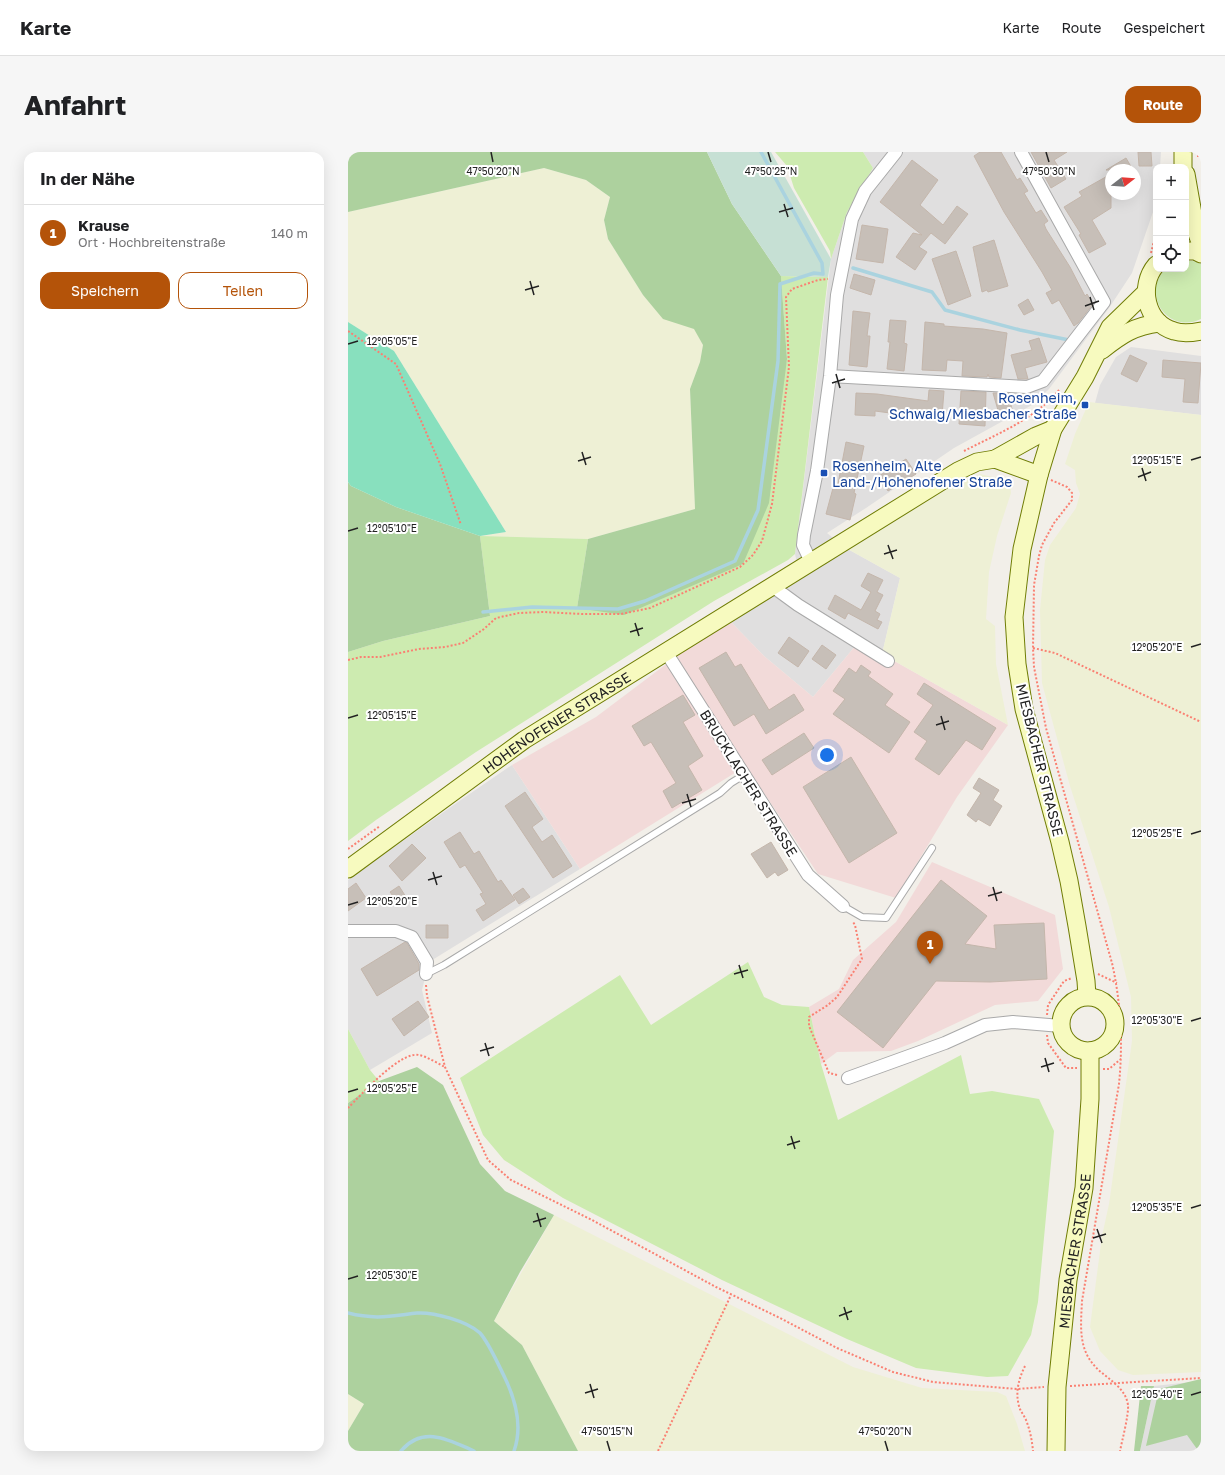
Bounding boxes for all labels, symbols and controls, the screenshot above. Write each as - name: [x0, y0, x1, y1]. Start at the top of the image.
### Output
- text: Karte: [20, 16, 71, 39]
- text: Karte: [1003, 19, 1039, 36]
- text: Route: [1061, 19, 1101, 36]
- text: Gespeichert: [1123, 19, 1205, 36]
- button: Route: [1125, 86, 1201, 123]
- text: Anfahrt: [24, 88, 126, 121]
- north arrow: [1105, 164, 1141, 200]
- map controls: [1153, 164, 1189, 272]
- button: +: [1153, 164, 1189, 200]
- text: 47°50'20"N: [467, 165, 520, 177]
- text: 47°50'25"N: [745, 165, 797, 177]
- text: 47°50'30"N: [1022, 165, 1076, 177]
- text: In der Nähe: [40, 168, 135, 189]
- button: −: [1153, 200, 1189, 236]
- text: Krause: [78, 216, 129, 234]
- text: 1: [50, 225, 56, 241]
- text: 140 m: [271, 225, 308, 241]
- text: Ort · Hochbreitenstraße: [78, 234, 225, 250]
- button: locate: [1153, 236, 1189, 272]
- button: Speichern: [40, 272, 170, 309]
- button: Teilen: [178, 272, 308, 309]
- text: 12°05'05"E: [367, 335, 417, 347]
- place label: Rosenheim, Schwaig/Miesbacher Straße: [889, 389, 1077, 422]
- marker: Rosenheim, Schwaig/Miesbacher Straße: [1080, 400, 1090, 410]
- text: 12°05'15"E: [1132, 454, 1182, 466]
- place label: Rosenheim, Alte Land-/Hohenofener Straße: [832, 457, 1012, 490]
- marker: Rosenheim, Alte Land-/Hohenofener Straße: [819, 468, 829, 478]
- text: 12°05'10"E: [367, 522, 417, 534]
- text: 12°05'20"E: [1132, 641, 1182, 653]
- street label: HOHENOFENER STRASSE: [479, 668, 633, 776]
- street label: MIESBACHER STRASSE: [1013, 682, 1067, 838]
- street label: BRUCKLACHER STRASSE: [697, 706, 801, 860]
- text: 12°05'15"E: [367, 709, 417, 721]
- your location: [817, 745, 837, 765]
- text: 12°05'25"E: [1132, 827, 1182, 839]
- text: 12°05'20"E: [367, 895, 417, 907]
- pin: 1: [917, 931, 943, 964]
- text: 12°05'30"E: [1132, 1014, 1182, 1026]
- text: 12°05'25"E: [367, 1082, 417, 1094]
- street label: MIESBACHER STRASSE: [1055, 1173, 1093, 1330]
- text: 12°05'35"E: [1132, 1201, 1182, 1213]
- text: 12°05'30"E: [367, 1269, 417, 1281]
- text: 12°05'40"E: [1131, 1388, 1183, 1400]
- text: 47°50'15"N: [581, 1425, 633, 1437]
- text: 47°50'20"N: [859, 1425, 912, 1437]

